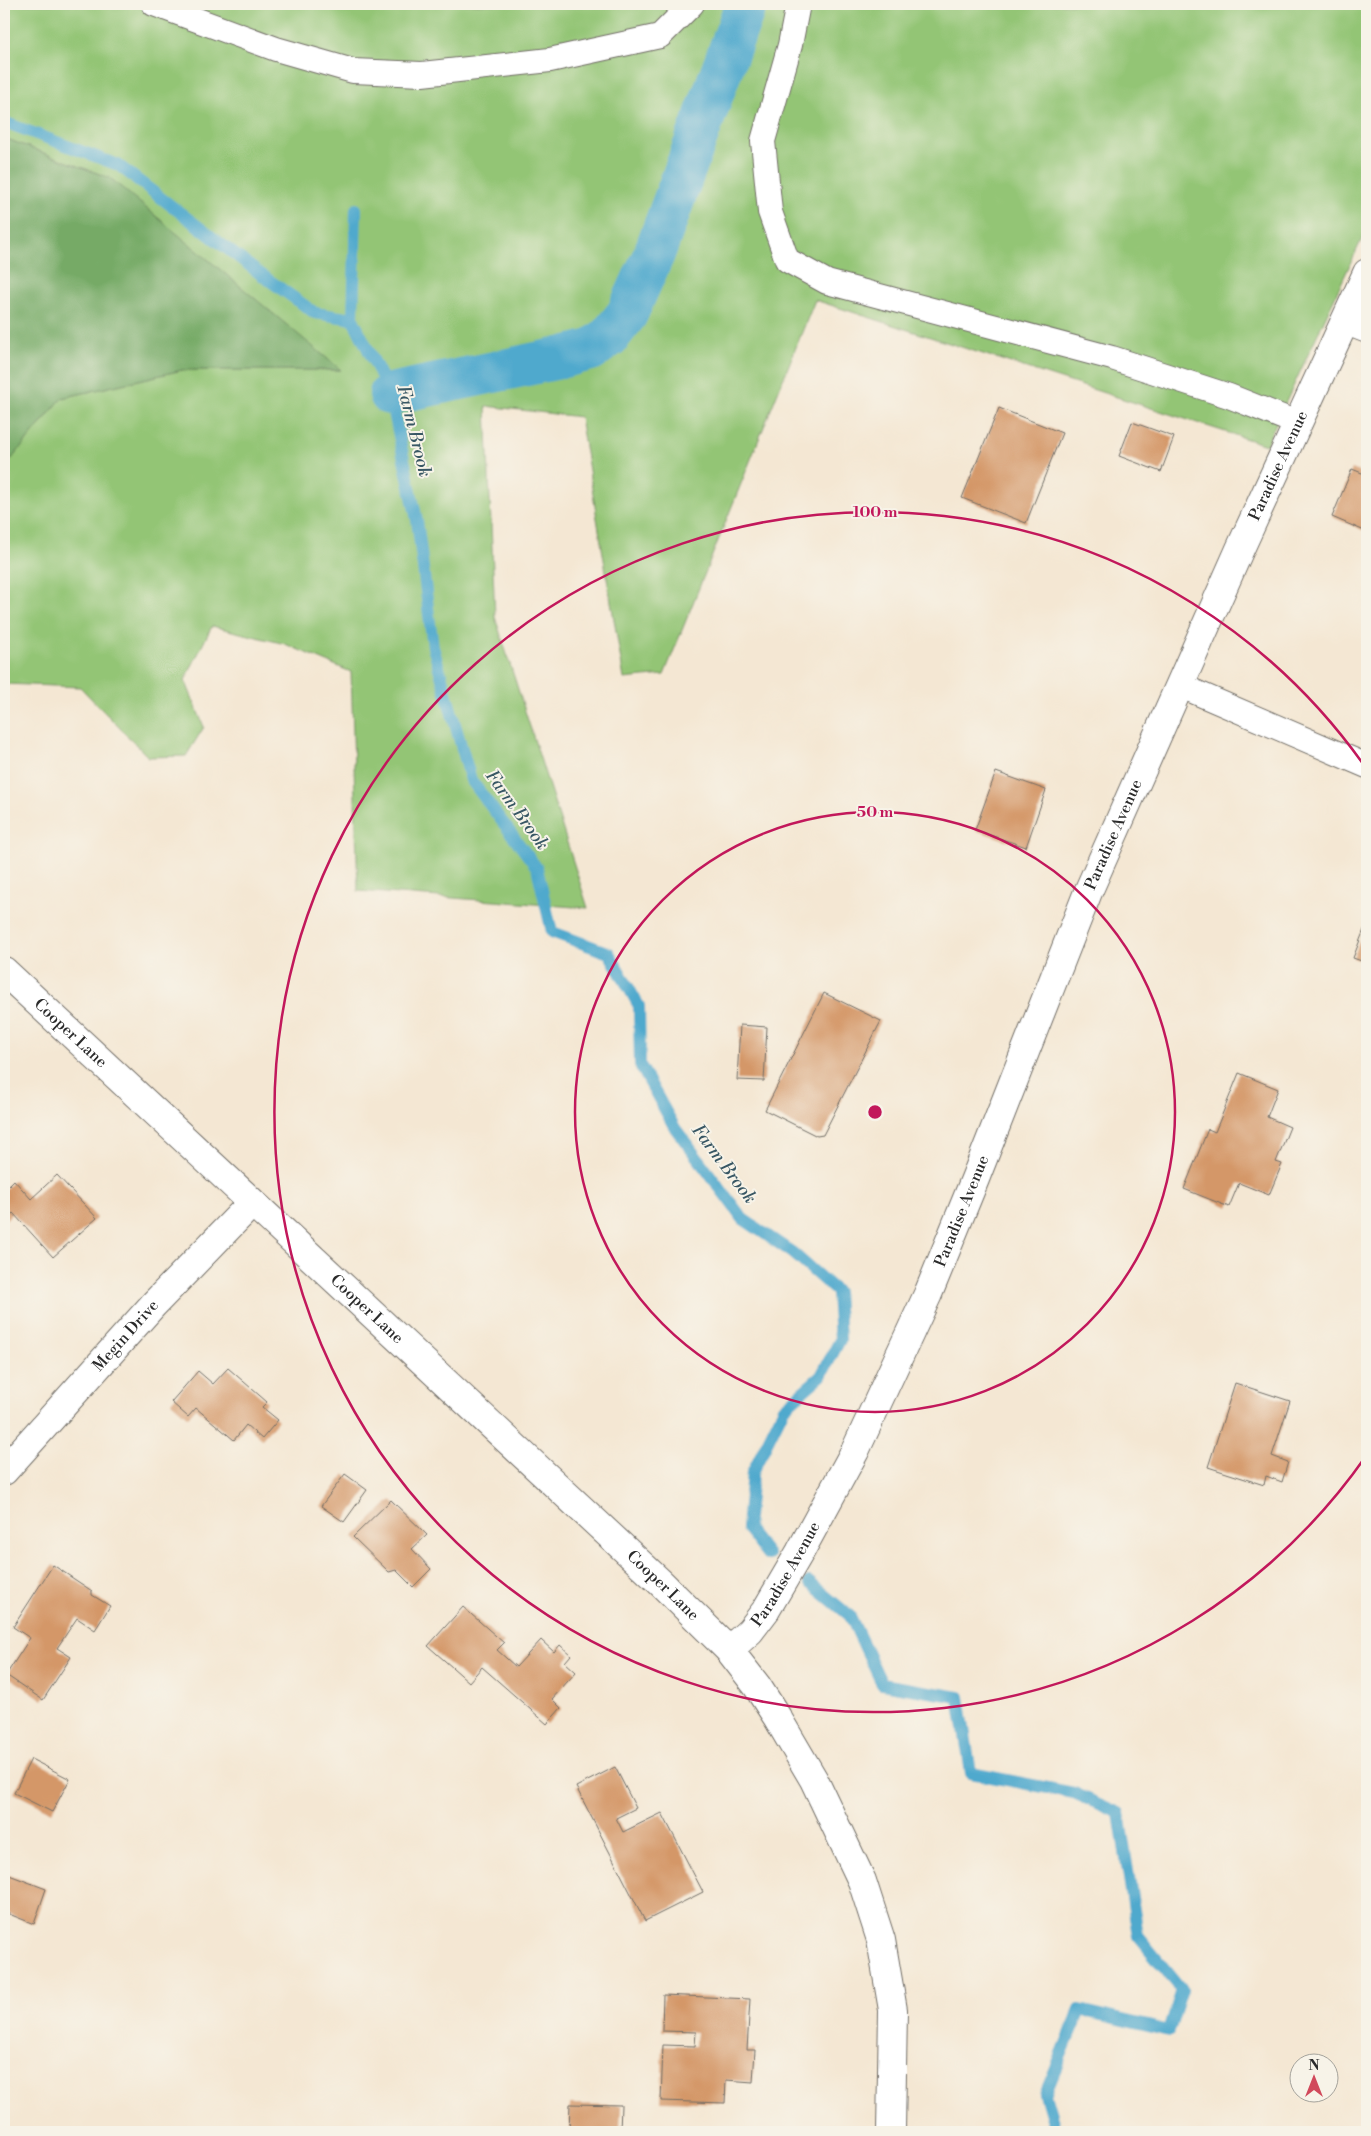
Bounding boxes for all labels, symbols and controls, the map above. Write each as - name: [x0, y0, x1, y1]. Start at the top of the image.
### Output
- water label: Farm Brook: [391, 383, 437, 479]
- street label: Paradise Avenue: [1244, 408, 1312, 524]
- text: 100 m: [853, 503, 898, 522]
- water label: Farm Brook: [480, 765, 554, 855]
- street label: Paradise Avenue: [1080, 776, 1147, 893]
- text: 50 m: [857, 803, 893, 822]
- street label: Cooper Lane: [30, 994, 111, 1072]
- centre of rings: [866, 1103, 884, 1121]
- water label: Farm Brook: [687, 1120, 761, 1208]
- street label: Paradise Avenue: [930, 1152, 993, 1270]
- street label: Cooper Lane: [326, 1270, 408, 1348]
- street label: Megin Drive: [88, 1296, 163, 1376]
- street label: Paradise Avenue: [747, 1518, 825, 1631]
- street label: Cooper Lane: [622, 1546, 703, 1625]
- north arrow: [1288, 2054, 1338, 2104]
- text: N: [1308, 2057, 1320, 2075]

